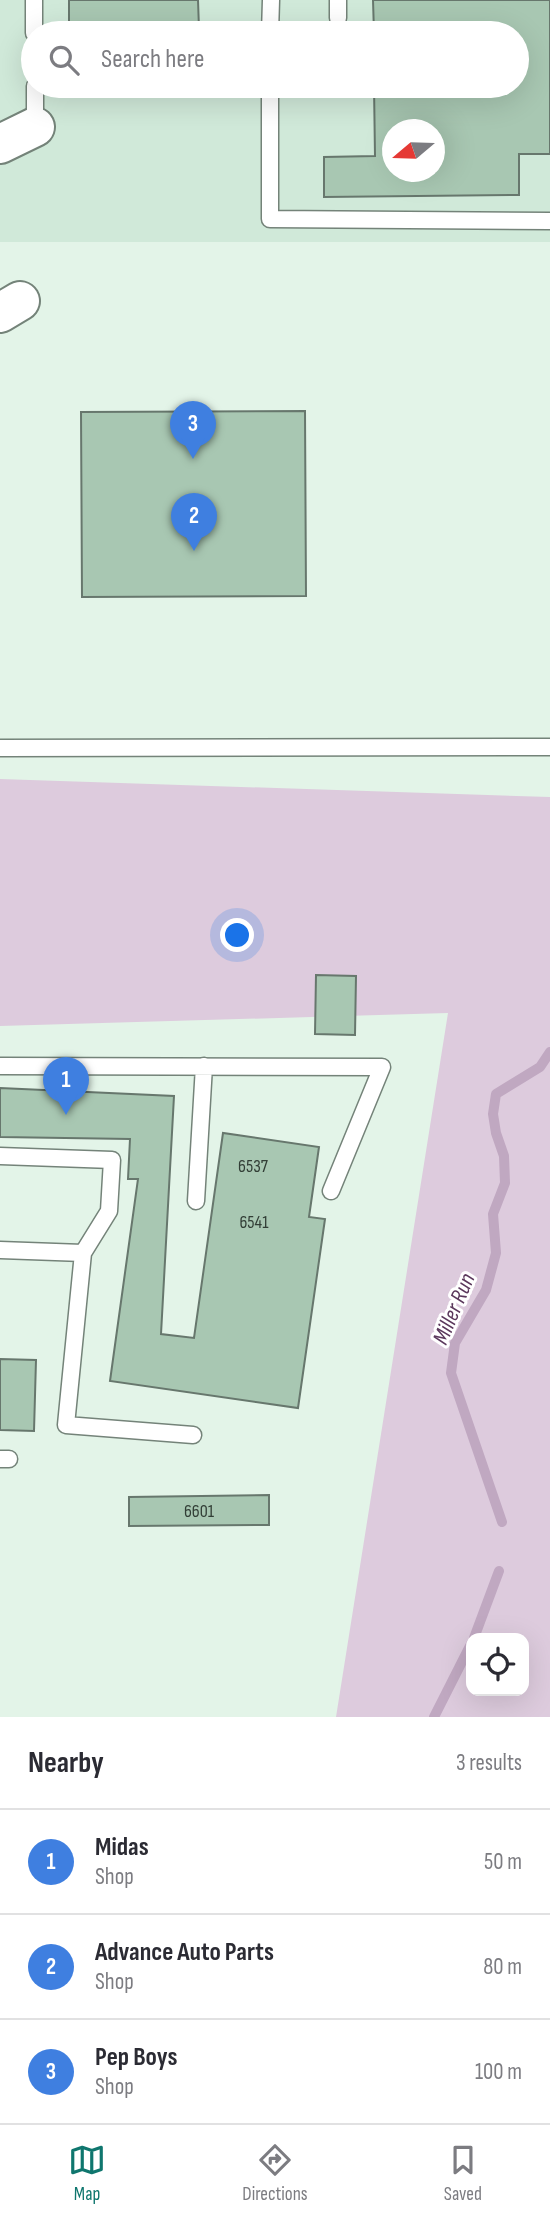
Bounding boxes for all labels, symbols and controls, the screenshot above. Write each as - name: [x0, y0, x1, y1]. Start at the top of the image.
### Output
- search box: [21, 21, 529, 98]
- icon: search: [45, 41, 83, 79]
- text: Search here: [101, 44, 204, 75]
- north arrow: [382, 119, 445, 182]
- pin: 3: [170, 401, 216, 459]
- pin: 2: [171, 493, 217, 551]
- your location: [220, 918, 254, 952]
- pin: 1: [43, 1057, 89, 1115]
- house number: 6537: [238, 1156, 269, 1177]
- house number: 6541: [239, 1212, 269, 1233]
- water label: Miller Run: [427, 1269, 482, 1349]
- house number: 6601: [184, 1501, 215, 1522]
- map controls: [466, 1633, 529, 1696]
- button: locate: [466, 1633, 529, 1696]
- text: Nearby: [28, 1745, 104, 1781]
- text: 3 results: [456, 1749, 522, 1777]
- text: Midas: [95, 1832, 149, 1863]
- text: 1: [46, 1848, 56, 1876]
- text: 50 m: [484, 1848, 522, 1876]
- text: Shop: [95, 1863, 134, 1891]
- text: Advance Auto Parts: [95, 1937, 274, 1968]
- text: 2: [46, 1953, 56, 1981]
- text: 80 m: [483, 1953, 522, 1981]
- text: Shop: [95, 1968, 134, 1996]
- text: Pep Boys: [95, 2042, 177, 2073]
- text: 3: [46, 2058, 56, 2086]
- text: 100 m: [475, 2058, 522, 2086]
- text: Shop: [95, 2073, 134, 2101]
- tab: Map: [68, 2141, 106, 2206]
- tab: Directions: [242, 2141, 308, 2206]
- tab: Saved: [444, 2141, 482, 2206]

